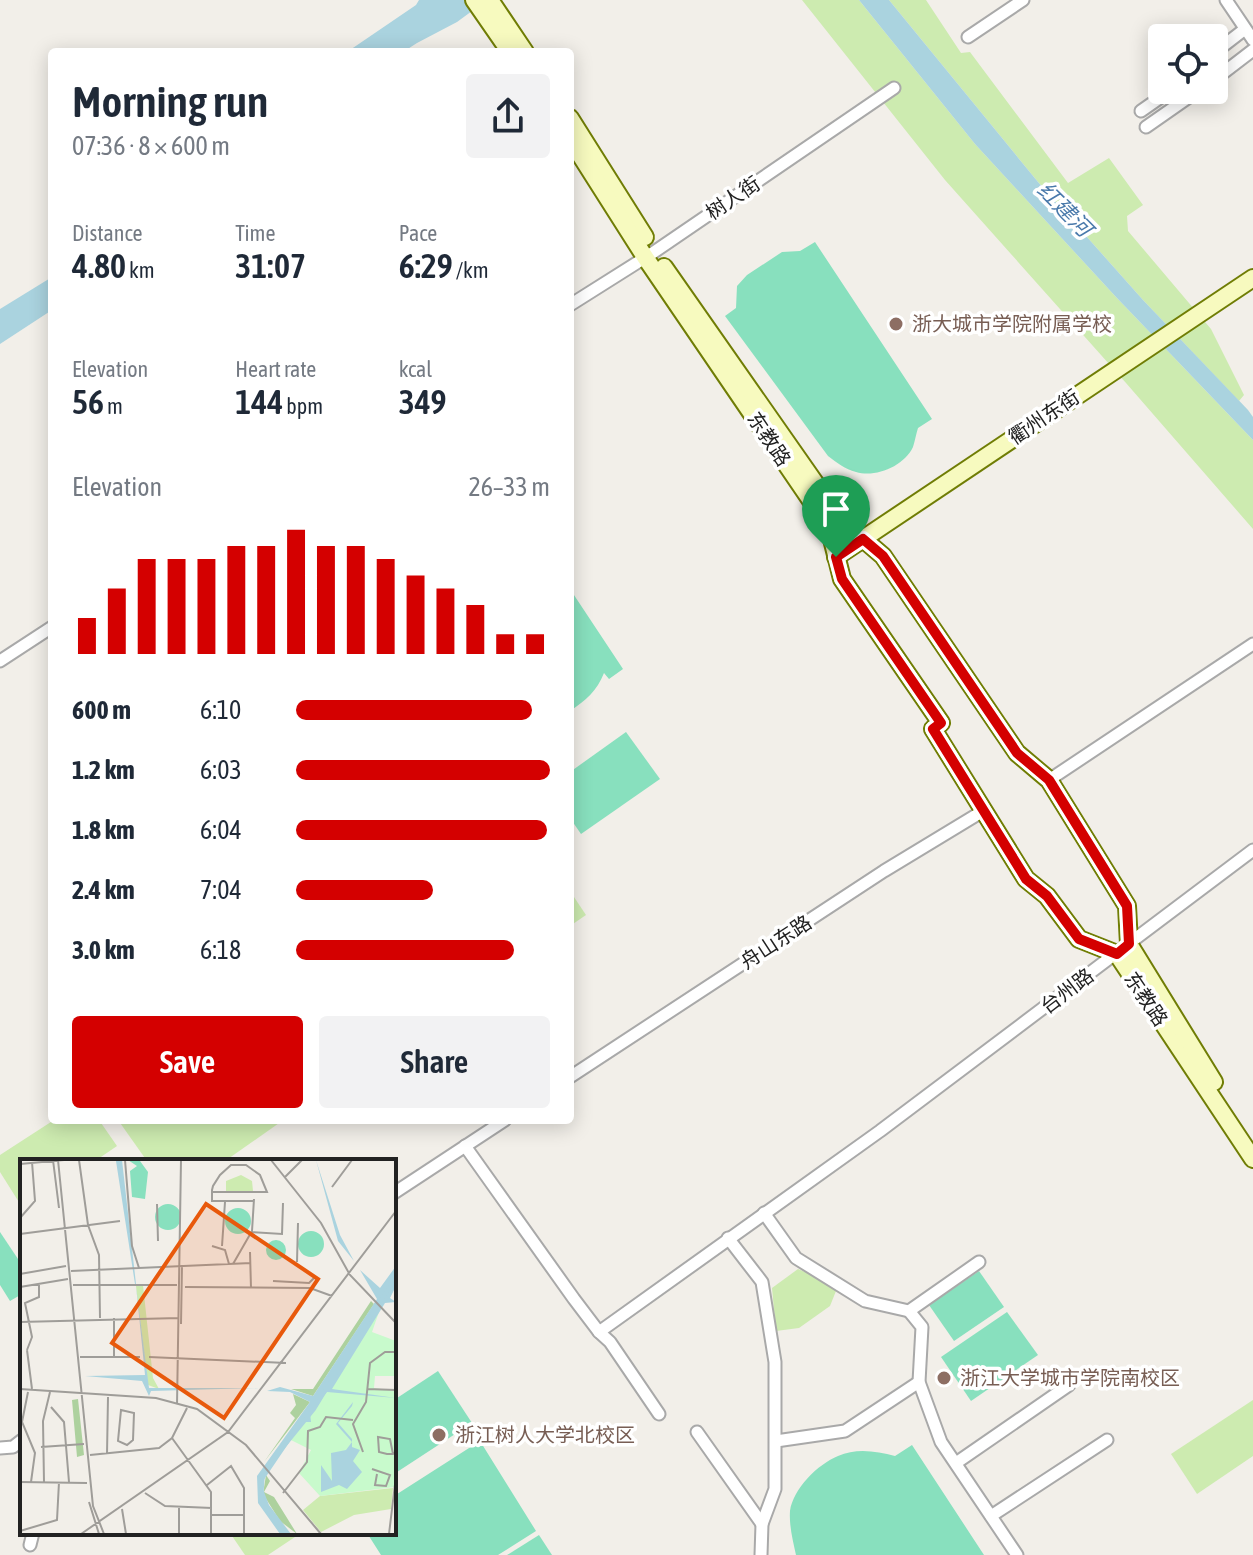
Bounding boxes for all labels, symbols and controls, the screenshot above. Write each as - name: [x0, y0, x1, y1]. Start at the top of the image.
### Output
- map controls: [1148, 24, 1228, 104]
- button: locate: [1148, 24, 1228, 104]
- button: share: [466, 74, 550, 158]
- text: Morning run: [72, 76, 268, 126]
- text: 07:36 · 8 × 600 m: [72, 131, 230, 161]
- street label: 树人街: [701, 171, 764, 224]
- water label: 红建河: [1032, 176, 1100, 244]
- text: Distance: [72, 220, 143, 246]
- text: Time: [235, 220, 275, 246]
- text: Pace: [399, 220, 437, 246]
- text: 4.80: [72, 246, 126, 285]
- text: 31:07: [235, 246, 306, 285]
- text: 6:29: [399, 246, 453, 285]
- text: km: [126, 257, 155, 283]
- text: /km: [453, 257, 489, 283]
- place label: 浙大城市学院附属学校: [912, 312, 1112, 335]
- marker: 浙大城市学院附属学校: [887, 315, 905, 333]
- text: Elevation: [72, 356, 148, 382]
- text: Heart rate: [235, 356, 316, 382]
- text: kcal: [399, 356, 432, 382]
- text: 56: [72, 382, 104, 421]
- text: 144: [235, 382, 283, 421]
- text: 349: [399, 382, 447, 421]
- street label: 衢州东街: [1004, 385, 1083, 448]
- text: m: [104, 393, 123, 419]
- text: bpm: [283, 393, 323, 419]
- street label: 东教路: [743, 407, 796, 470]
- text: Elevation: [72, 472, 162, 502]
- text: 26–33 m: [468, 472, 550, 502]
- pin: [802, 475, 870, 557]
- icon: arrive: [814, 487, 858, 531]
- text: 600 m: [72, 695, 131, 725]
- text: 6:10: [200, 695, 241, 725]
- text: 1.2 km: [72, 755, 135, 785]
- text: 6:03: [200, 755, 242, 785]
- text: 1.8 km: [72, 815, 135, 845]
- text: 6:04: [200, 815, 242, 845]
- text: 2.4 km: [72, 875, 135, 905]
- text: 7:04: [200, 875, 242, 905]
- street label: 舟山东路: [736, 910, 816, 973]
- text: 3.0 km: [72, 935, 135, 965]
- text: 6:18: [200, 935, 241, 965]
- street label: 台州路: [1036, 963, 1098, 1018]
- street label: 东教路: [1120, 967, 1173, 1030]
- button: Save: [72, 1016, 303, 1108]
- button: Share: [319, 1016, 550, 1108]
- inset map: [20, 1159, 396, 1535]
- place label: 浙江大学城市学院南校区: [960, 1366, 1180, 1389]
- marker: 浙江大学城市学院南校区: [935, 1369, 953, 1387]
- place label: 浙江树人大学北校区: [455, 1423, 635, 1446]
- marker: 浙江树人大学北校区: [430, 1426, 448, 1444]

